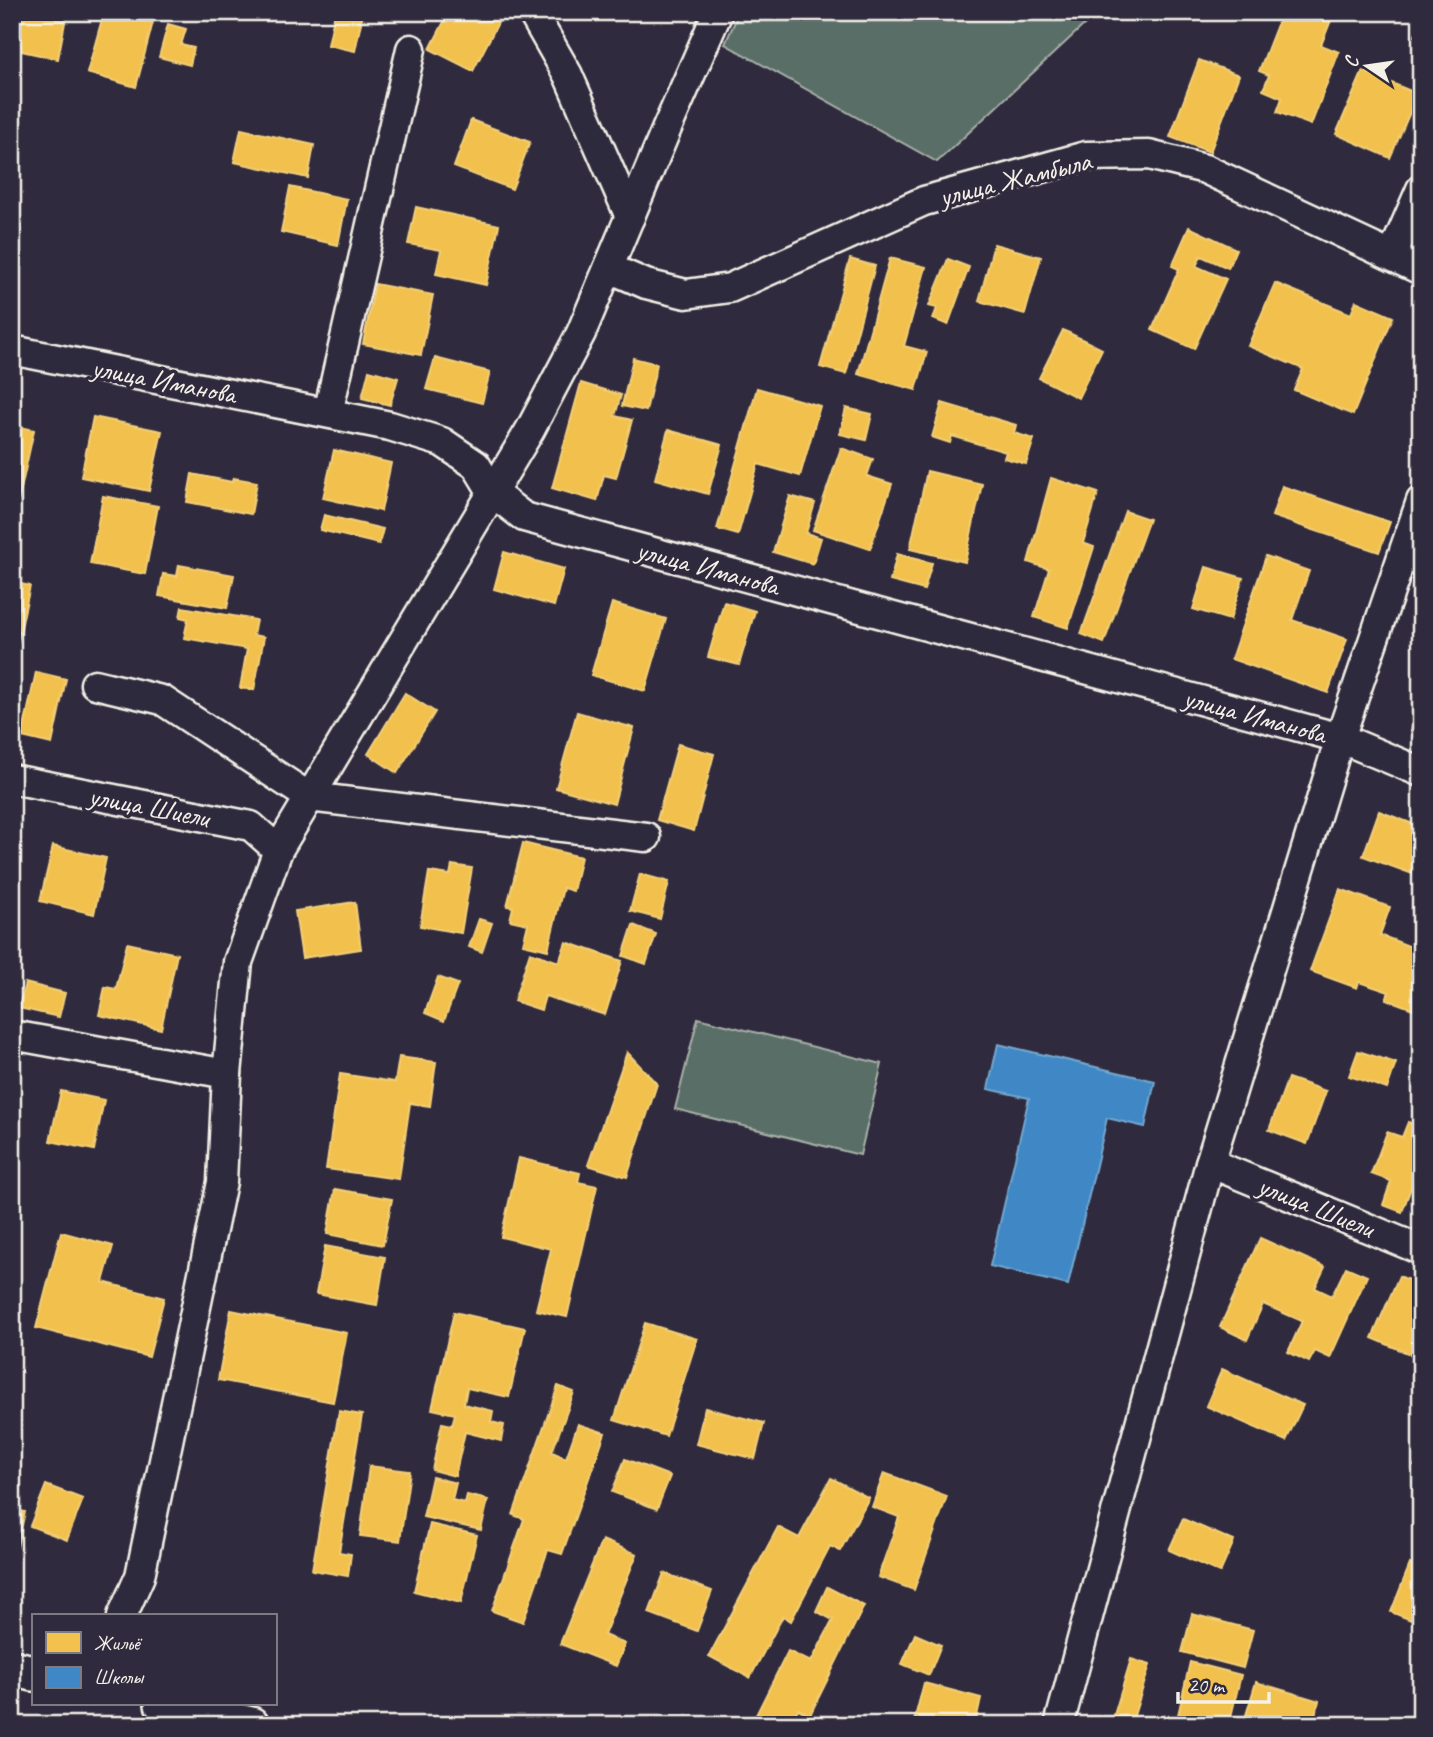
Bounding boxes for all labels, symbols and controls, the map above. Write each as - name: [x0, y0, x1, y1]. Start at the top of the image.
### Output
- north arrow: [1332, 32, 1402, 102]
- text: С: [1339, 53, 1365, 70]
- street label: улица Жамбыла: [934, 142, 1096, 215]
- street label: улица Иманова: [87, 349, 241, 412]
- street label: улица Иманова: [631, 531, 785, 604]
- street label: улица Иманова: [1178, 679, 1332, 752]
- street label: улица Шиели: [84, 777, 215, 836]
- street label: улица Шиели: [1251, 1167, 1382, 1247]
- legend: [32, 1614, 276, 1706]
- text: Жильё: [94, 1630, 143, 1656]
- scale bar: [1178, 1660, 1268, 1704]
- text: Школы: [94, 1664, 145, 1690]
- text: 20 m: [1188, 1672, 1226, 1698]

